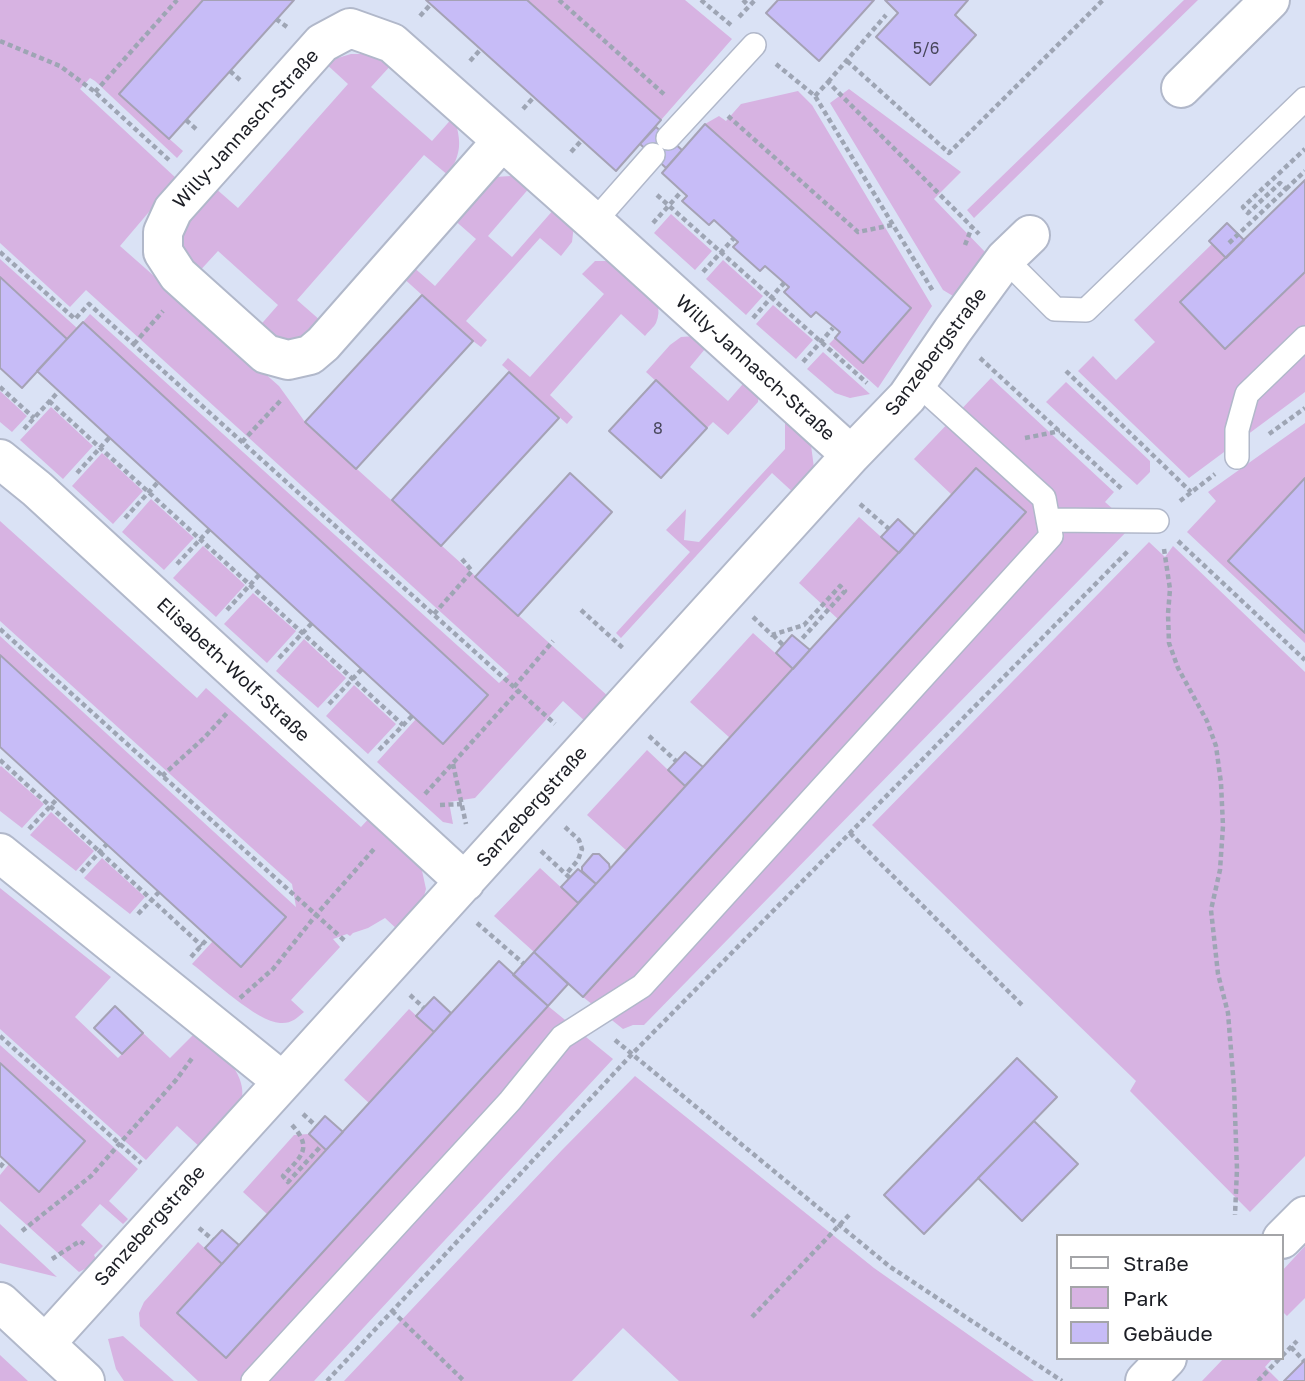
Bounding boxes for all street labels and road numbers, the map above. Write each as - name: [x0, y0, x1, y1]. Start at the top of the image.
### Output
- street label: Willy-Jannasch-Straße: [168, 45, 324, 213]
- street label: Sanzebergstraße: [880, 283, 992, 421]
- street label: Willy-Jannasch-Straße: [671, 290, 839, 446]
- street label: Elisabeth-Wolf-Straße: [152, 593, 314, 747]
- street label: Sanzebergstraße: [472, 742, 592, 872]
- street label: Sanzebergstraße: [90, 1161, 210, 1291]

